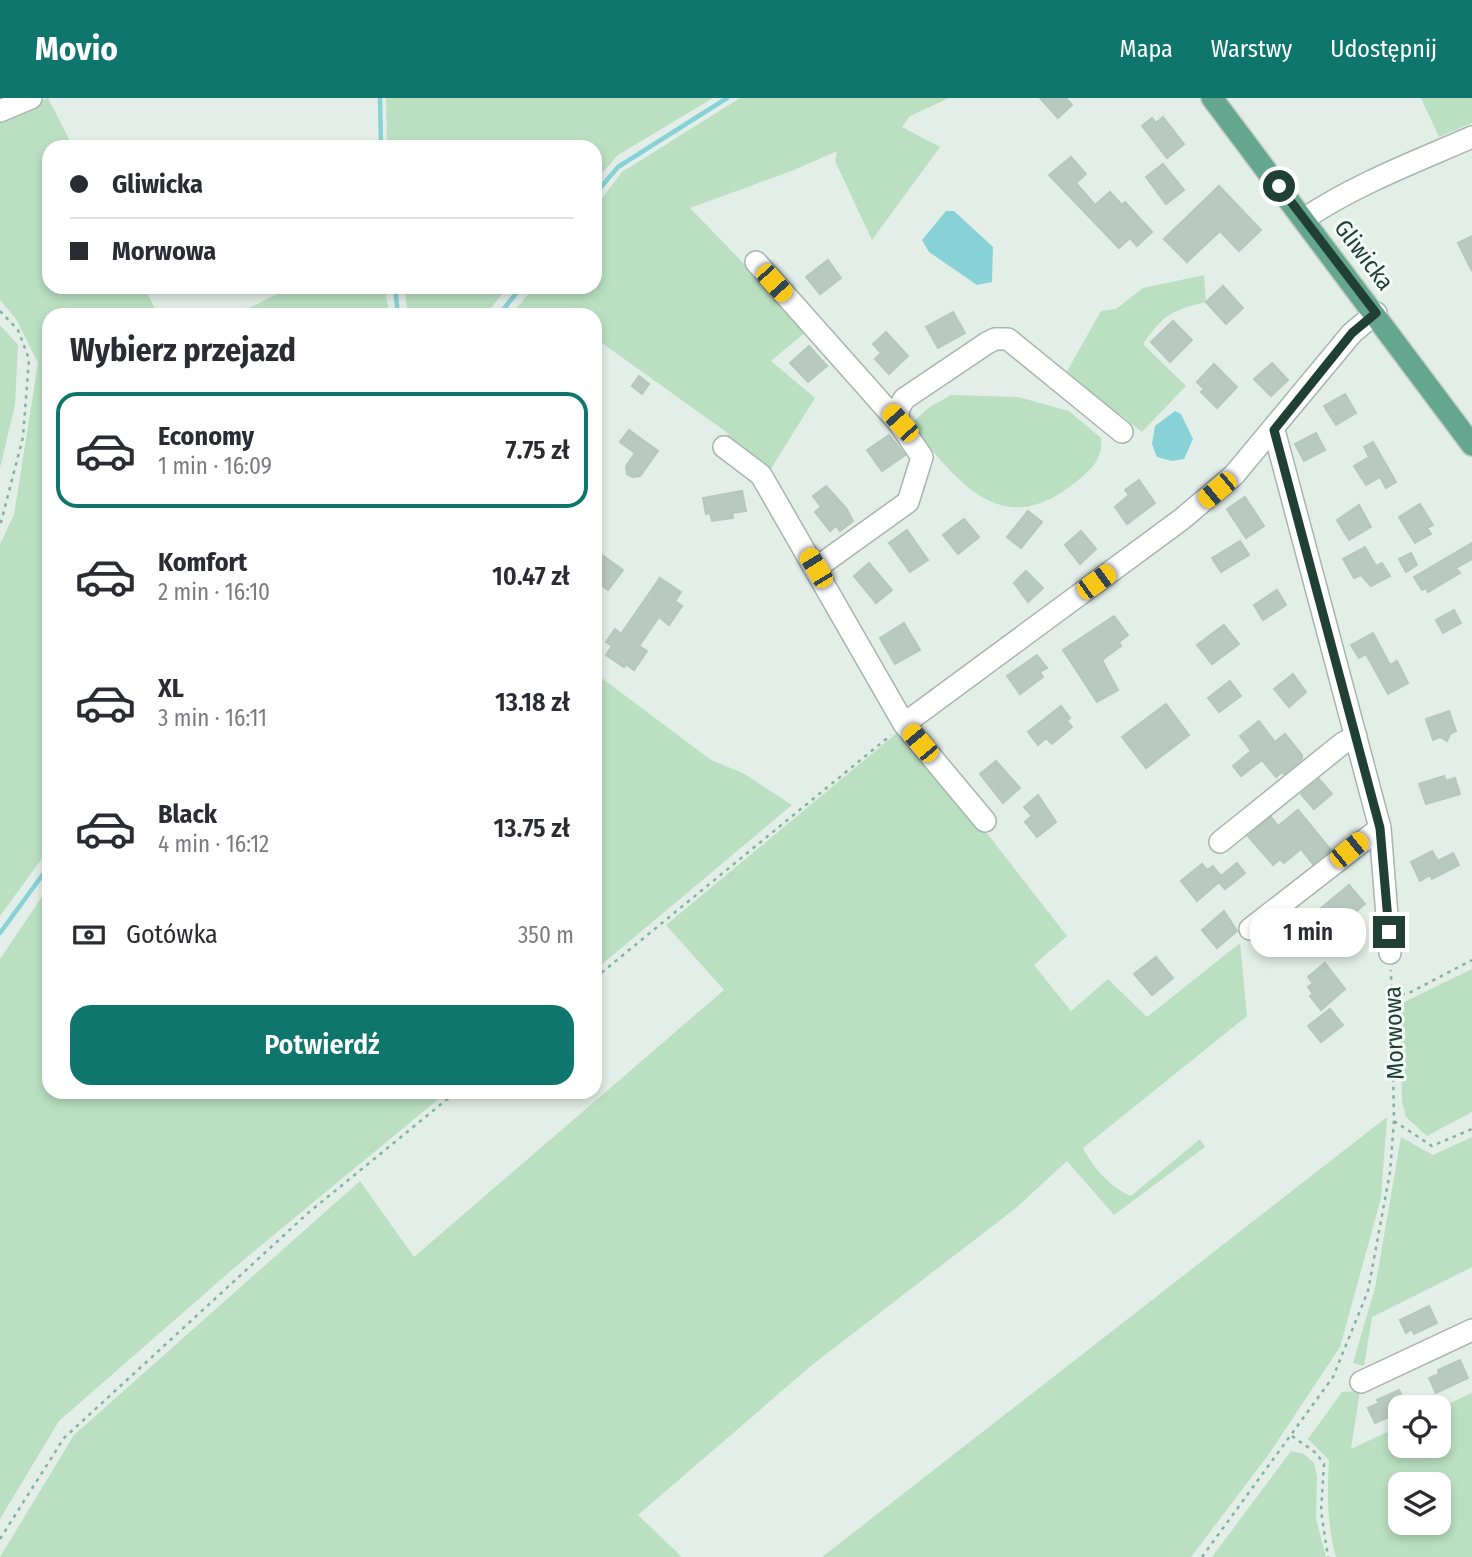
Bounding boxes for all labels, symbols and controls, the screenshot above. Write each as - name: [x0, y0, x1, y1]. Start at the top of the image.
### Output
- text: Movio: [35, 29, 118, 69]
- text: Mapa: [1120, 35, 1173, 63]
- text: Warstwy: [1211, 35, 1292, 63]
- text: Udostępnij: [1330, 35, 1437, 63]
- text: Gliwicka: [112, 169, 203, 200]
- route start: [1263, 170, 1295, 202]
- street label: Gliwicka: [1329, 214, 1399, 296]
- text: Morwowa: [112, 236, 216, 267]
- car: [753, 260, 796, 306]
- text: Wybierz przejazd: [70, 331, 296, 369]
- car: [879, 400, 922, 446]
- icon: car: [74, 419, 137, 482]
- text: Economy: [158, 421, 254, 452]
- text: 7.75 zł: [506, 435, 570, 466]
- text: 1 min · 16:09: [158, 452, 272, 480]
- car: [1195, 468, 1240, 512]
- icon: car: [74, 545, 137, 608]
- car: [797, 545, 836, 591]
- text: Komfort: [158, 547, 247, 578]
- text: 10.47 zł: [492, 561, 570, 592]
- car: [1073, 561, 1120, 603]
- text: 2 min · 16:10: [158, 578, 270, 606]
- icon: car: [74, 671, 137, 734]
- text: XL: [158, 673, 184, 704]
- text: 13.18 zł: [495, 687, 570, 718]
- text: 3 min · 16:11: [158, 704, 267, 732]
- car: [899, 720, 942, 766]
- icon: car: [74, 797, 137, 860]
- text: Black: [158, 799, 217, 830]
- text: 13.75 zł: [494, 813, 570, 844]
- car: [1327, 829, 1372, 871]
- text: 4 min · 16:12: [158, 830, 269, 858]
- callout: 1 min: [1249, 908, 1364, 956]
- icon: cash: [70, 916, 108, 954]
- route end: [1373, 916, 1405, 948]
- text: 1 min: [1283, 918, 1333, 946]
- text: Gotówka: [126, 919, 218, 950]
- text: 350 m: [518, 921, 574, 949]
- street label: Morwowa: [1378, 986, 1410, 1080]
- button: Potwierdź: [70, 1005, 574, 1085]
- map controls: [1388, 1395, 1451, 1535]
- button: locate: [1388, 1395, 1451, 1458]
- button: layers: [1388, 1472, 1451, 1535]

